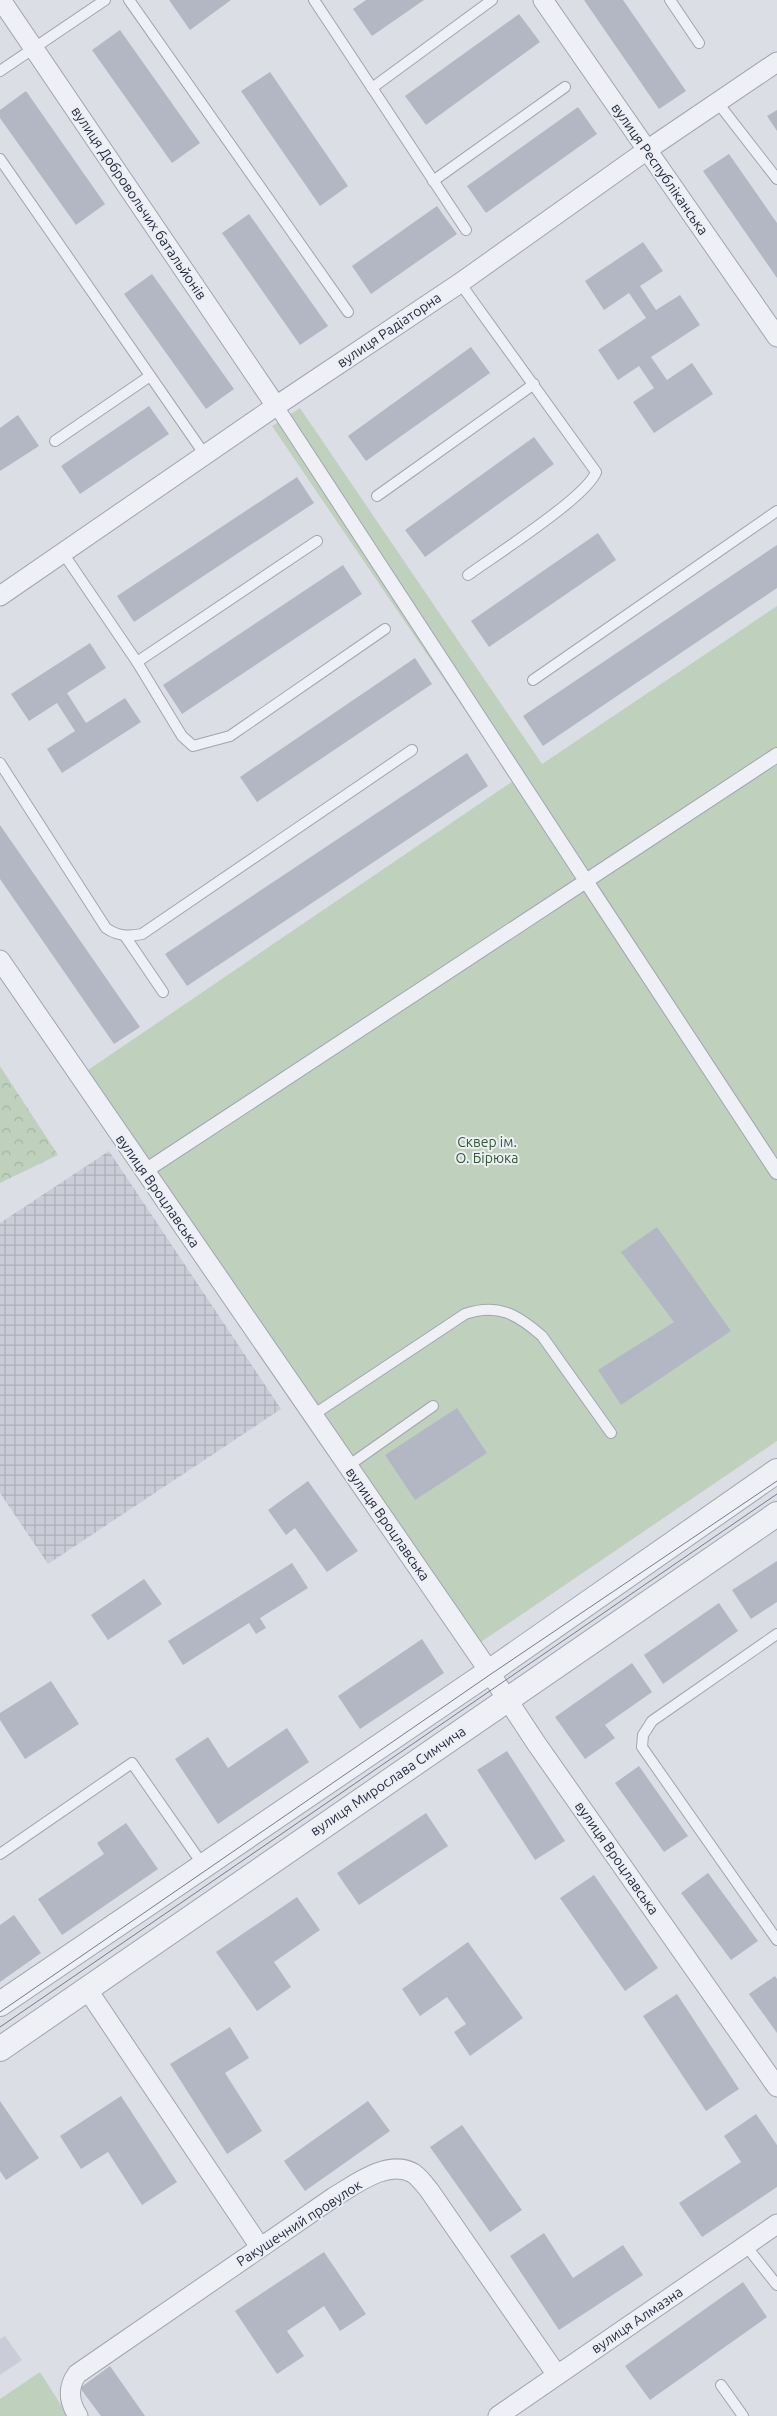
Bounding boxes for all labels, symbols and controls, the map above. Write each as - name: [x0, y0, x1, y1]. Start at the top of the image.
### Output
- street label: вулиця Республіканська: [608, 100, 712, 238]
- street label: вулиця Добровольчих батальйонів: [68, 103, 210, 303]
- street label: вулиця Радіаторна: [334, 289, 444, 371]
- street label: вулиця Вроцлавська: [113, 1131, 203, 1251]
- park label: Сквер ім. О. Бірюка: [456, 1134, 518, 1166]
- street label: вулиця Вроцлавська: [343, 1464, 433, 1584]
- street label: вулиця Мирослава Симчича: [307, 1723, 469, 1839]
- street label: вулиця Вроцлавська: [572, 1798, 662, 1918]
- street label: Ракушечний провулок: [233, 2177, 365, 2269]
- street label: вулиця Алмазна: [588, 2284, 686, 2356]

